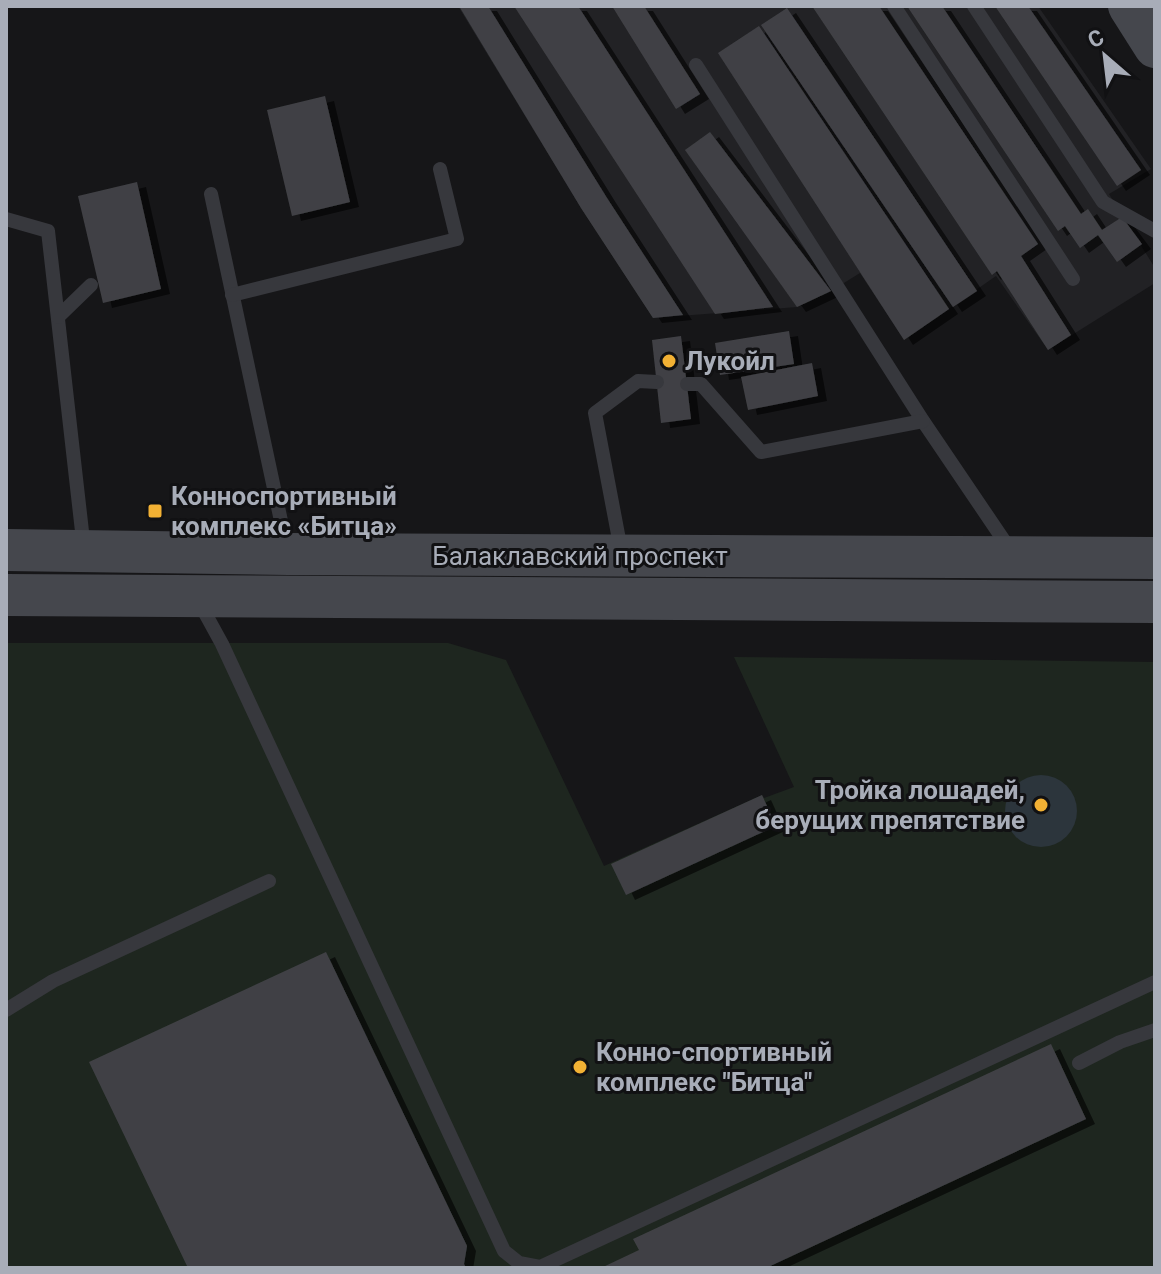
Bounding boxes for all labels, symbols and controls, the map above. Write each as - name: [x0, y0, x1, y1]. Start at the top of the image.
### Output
- north arrow: [1065, 16, 1145, 96]
- text: С: [1084, 24, 1108, 53]
- place label: Лукойл: [685, 346, 775, 376]
- marker: Лукойл: [660, 352, 678, 370]
- place label: Конноспортивный комплекс «Битца»: [171, 481, 397, 541]
- marker: Конноспортивный комплекс «Битца»: [146, 502, 164, 520]
- street label: Балаклавский проспект: [432, 541, 728, 571]
- place label: Тройка лошадей, берущих препятствие: [755, 775, 1025, 835]
- marker: Тройка лошадей, берущих препятствие: [1032, 796, 1050, 814]
- place label: Конно-спортивный комплекс "Битца": [596, 1037, 832, 1097]
- marker: Конно-спортивный комплекс "Битца": [571, 1058, 589, 1076]

